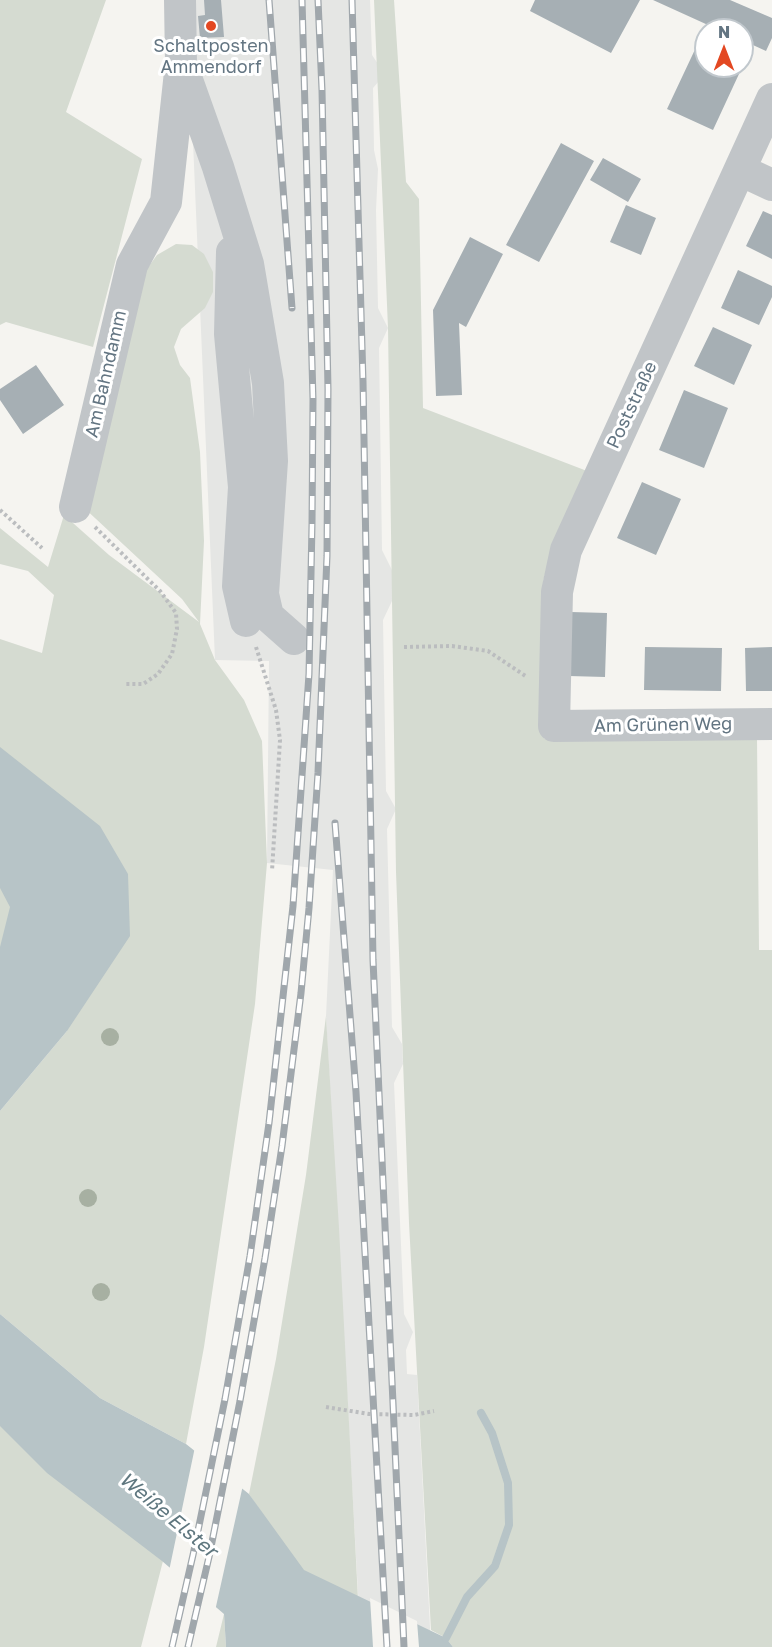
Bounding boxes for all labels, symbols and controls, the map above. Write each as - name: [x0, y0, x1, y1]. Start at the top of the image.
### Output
- north arrow: [694, 18, 754, 78]
- marker: Schaltposten Ammendorf: [204, 19, 218, 33]
- text: N: [718, 22, 730, 42]
- place label: Schaltposten Ammendorf: [153, 35, 269, 78]
- street label: Am Bahndamm: [81, 308, 131, 440]
- street label: Poststraße: [602, 358, 662, 452]
- street label: Am Grünen Weg: [594, 713, 732, 737]
- water label: Weiße Elster: [114, 1467, 222, 1563]

